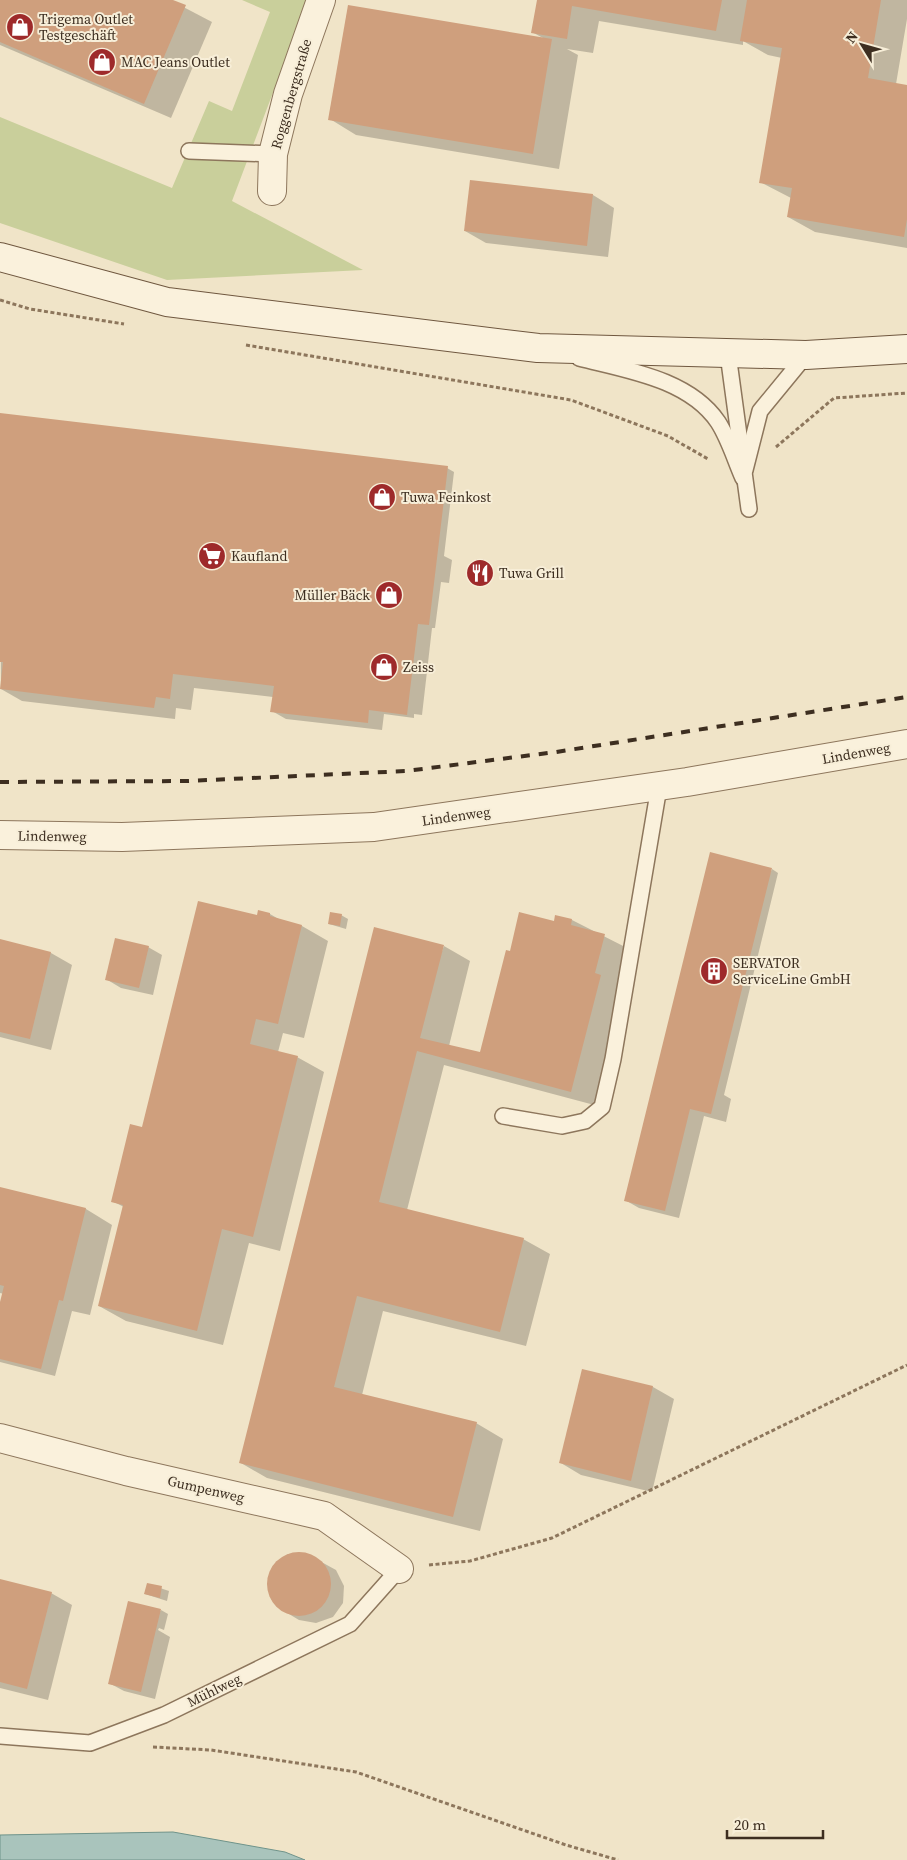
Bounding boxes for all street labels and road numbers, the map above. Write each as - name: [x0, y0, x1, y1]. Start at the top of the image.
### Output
- street label: Roggenbergstraße: [266, 37, 316, 151]
- street label: Lindenweg: [820, 737, 892, 769]
- street label: Lindenweg: [420, 801, 492, 831]
- street label: Lindenweg: [17, 825, 87, 847]
- street label: Gumpenweg: [166, 1470, 246, 1508]
- street label: Mühlweg: [184, 1668, 244, 1712]

